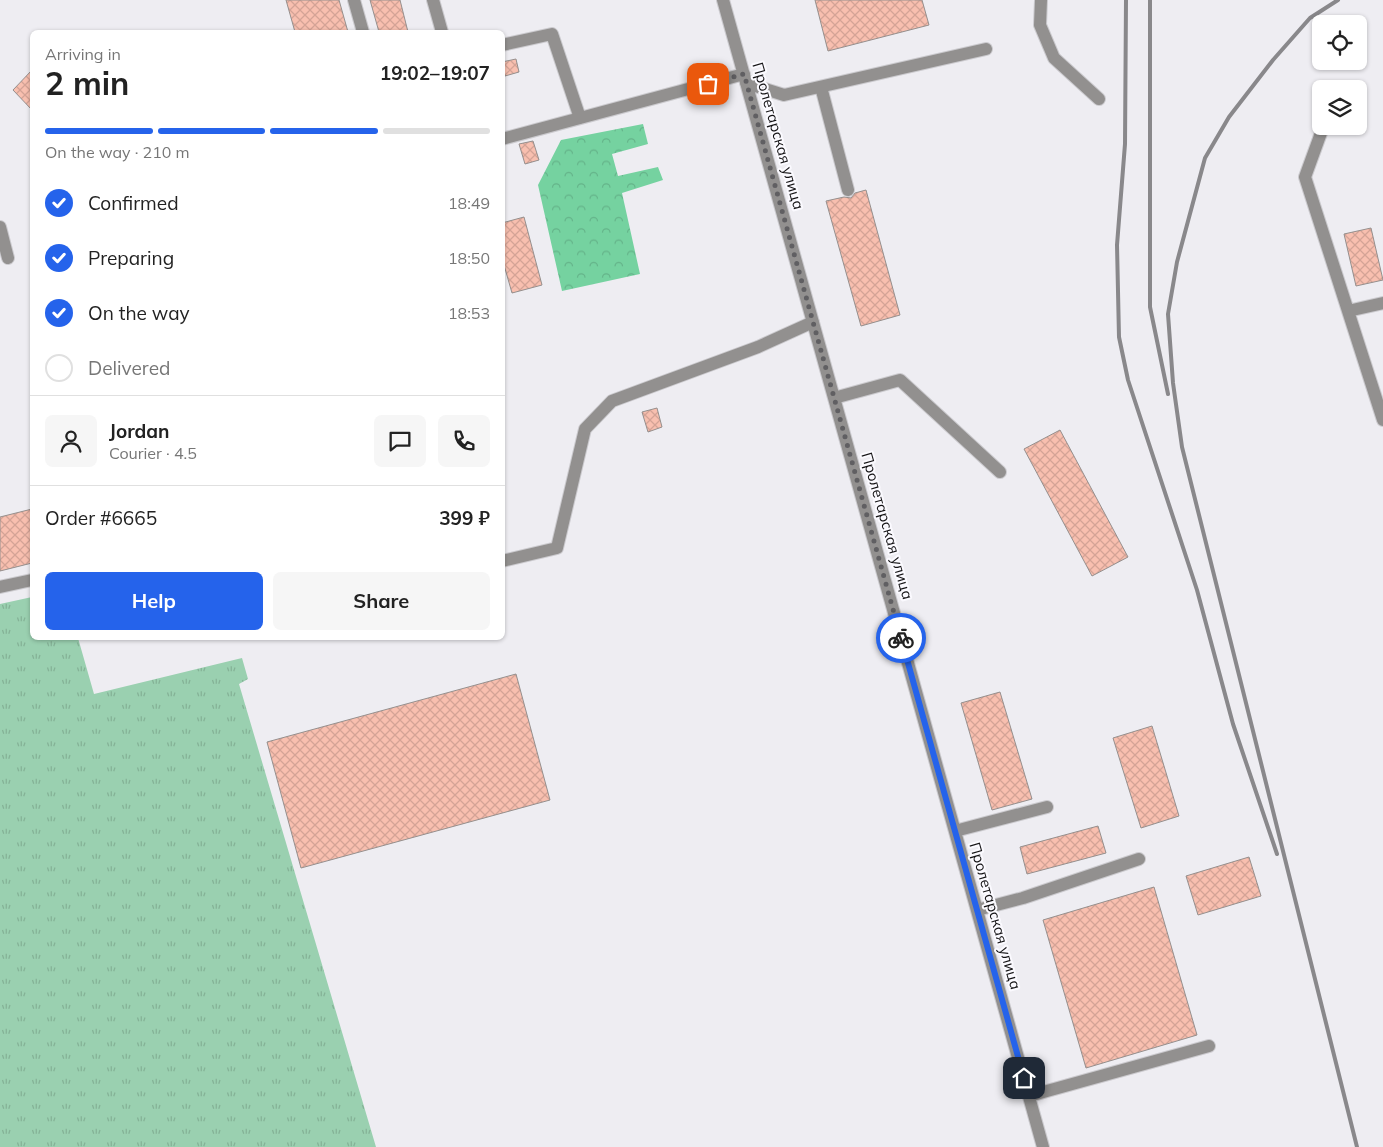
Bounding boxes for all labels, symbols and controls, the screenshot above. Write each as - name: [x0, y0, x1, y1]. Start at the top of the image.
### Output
- map controls: [1312, 15, 1367, 135]
- button: locate: [1312, 15, 1367, 70]
- text: Arriving in: [45, 44, 121, 64]
- street label: Пролетарская улица: [748, 60, 809, 212]
- text: 19:02–19:07: [380, 61, 490, 85]
- text: 2 min: [45, 63, 129, 103]
- pin: [687, 63, 729, 105]
- icon: bag: [694, 70, 722, 98]
- button: layers: [1312, 80, 1367, 135]
- text: On the way · 210 m: [45, 142, 190, 162]
- icon: check: [45, 189, 73, 217]
- text: Confirmed: [88, 191, 179, 215]
- text: 18:49: [448, 193, 490, 213]
- icon: check: [45, 244, 73, 272]
- text: Preparing: [88, 246, 174, 270]
- text: 18:50: [448, 248, 490, 268]
- icon: check: [45, 299, 73, 327]
- text: On the way: [88, 301, 190, 325]
- text: 18:53: [448, 303, 490, 323]
- text: Delivered: [88, 356, 170, 380]
- button: person: [45, 415, 97, 467]
- button: chat: [374, 415, 426, 467]
- button: phone: [438, 415, 490, 467]
- text: Jordan: [109, 419, 169, 443]
- text: Courier · 4.5: [109, 443, 197, 463]
- street label: Пролетарская улица: [857, 450, 918, 602]
- text: Order #6665: [45, 506, 157, 530]
- text: 399 ₽: [439, 506, 490, 530]
- button: Help: [45, 572, 263, 630]
- button: Share: [273, 572, 490, 630]
- courier: [876, 613, 926, 663]
- icon: bike: [887, 624, 915, 652]
- street label: Пролетарская улица: [965, 840, 1026, 992]
- pin: [1003, 1057, 1045, 1099]
- icon: home: [1010, 1064, 1038, 1092]

